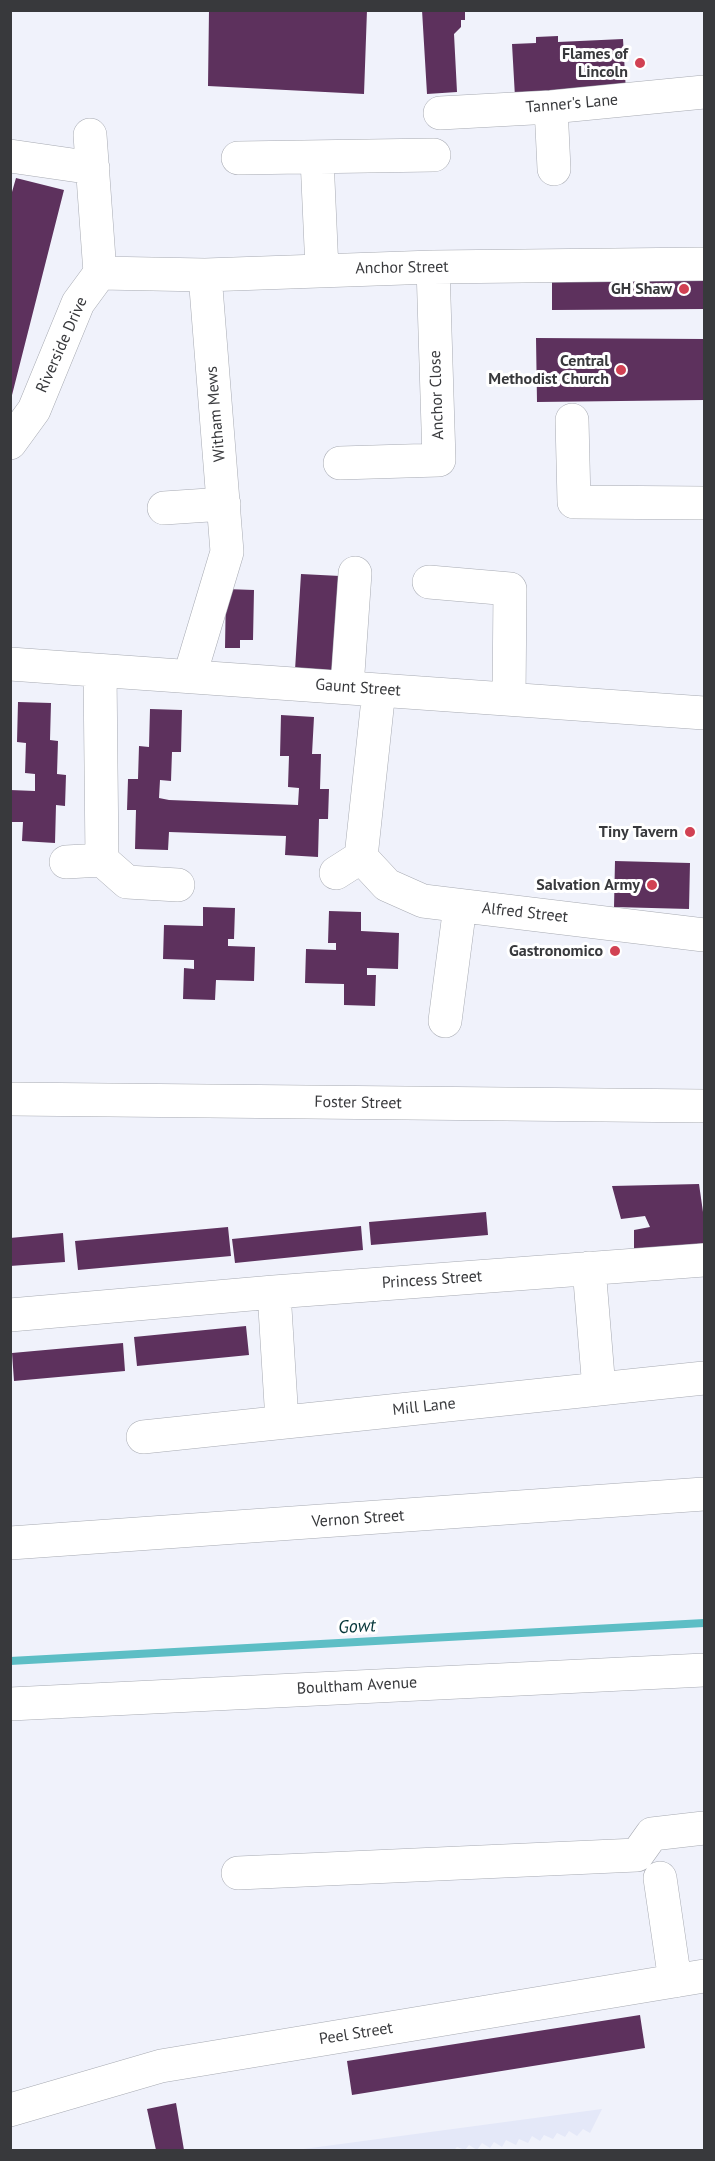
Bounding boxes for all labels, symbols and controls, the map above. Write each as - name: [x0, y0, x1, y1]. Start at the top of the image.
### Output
- place label: Flames of Lincoln: [562, 44, 628, 82]
- marker: Flames of Lincoln: [633, 56, 647, 70]
- street label: Tanner's Lane: [525, 90, 619, 118]
- street label: Anchor Street: [355, 258, 449, 278]
- place label: GH Shaw: [611, 279, 672, 299]
- marker: GH Shaw: [677, 282, 691, 296]
- street label: Riverside Drive: [32, 294, 92, 396]
- street label: Anchor Close: [426, 350, 448, 440]
- place label: Central Methodist Church: [488, 351, 609, 389]
- marker: Central Methodist Church: [614, 363, 628, 377]
- street label: Witham Mews: [202, 365, 230, 463]
- street label: Gaunt Street: [315, 675, 401, 701]
- place label: Tiny Tavern: [599, 822, 678, 842]
- marker: Tiny Tavern: [683, 825, 697, 839]
- place label: Salvation Army: [536, 875, 640, 895]
- marker: Salvation Army: [645, 878, 659, 892]
- street label: Alfred Street: [481, 899, 569, 927]
- place label: Gastronomico: [509, 941, 603, 961]
- marker: Gastronomico: [608, 944, 622, 958]
- street label: Foster Street: [314, 1093, 402, 1113]
- street label: Princess Street: [381, 1267, 483, 1293]
- street label: Mill Lane: [392, 1394, 456, 1420]
- street label: Vernon Street: [311, 1506, 405, 1532]
- water label: Gowt: [338, 1615, 376, 1639]
- street label: Boultham Avenue: [296, 1673, 418, 1699]
- street label: Peel Street: [318, 2019, 394, 2049]

